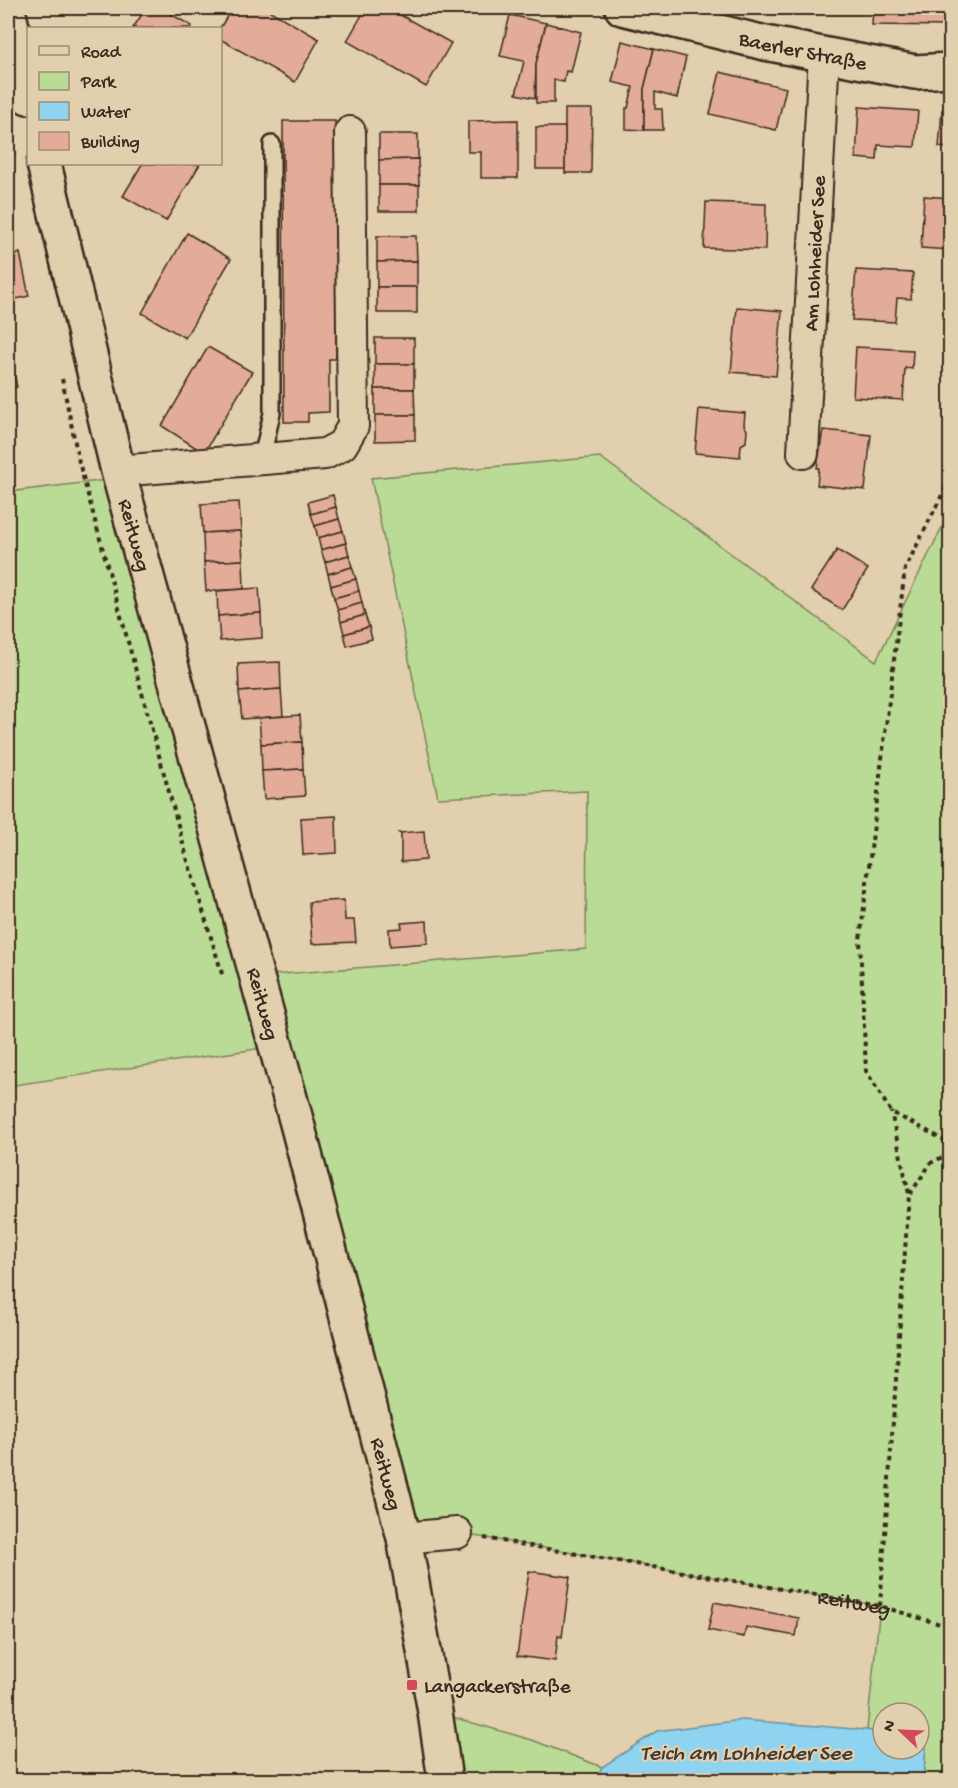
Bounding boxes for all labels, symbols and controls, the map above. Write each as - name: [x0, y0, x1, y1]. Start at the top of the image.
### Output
- legend: [27, 27, 222, 165]
- street label: Baerler Straße: [735, 28, 870, 79]
- text: Road: [81, 43, 122, 64]
- text: Park: [80, 73, 117, 94]
- text: Water: [81, 103, 131, 124]
- text: Building: [80, 133, 140, 154]
- street label: Am Lohheider See: [800, 174, 834, 332]
- street label: Reitweg: [110, 497, 154, 575]
- street label: Reitweg: [239, 965, 283, 1044]
- street label: Reitweg: [363, 1436, 405, 1514]
- street label: Reitweg: [815, 1586, 893, 1625]
- place label: Langackerstraße: [424, 1676, 572, 1701]
- marker: Langackerstraße: [405, 1678, 419, 1692]
- north arrow: [871, 1701, 931, 1761]
- text: N: [880, 1717, 901, 1735]
- water label: Teich am Lohheider See: [640, 1742, 853, 1768]

